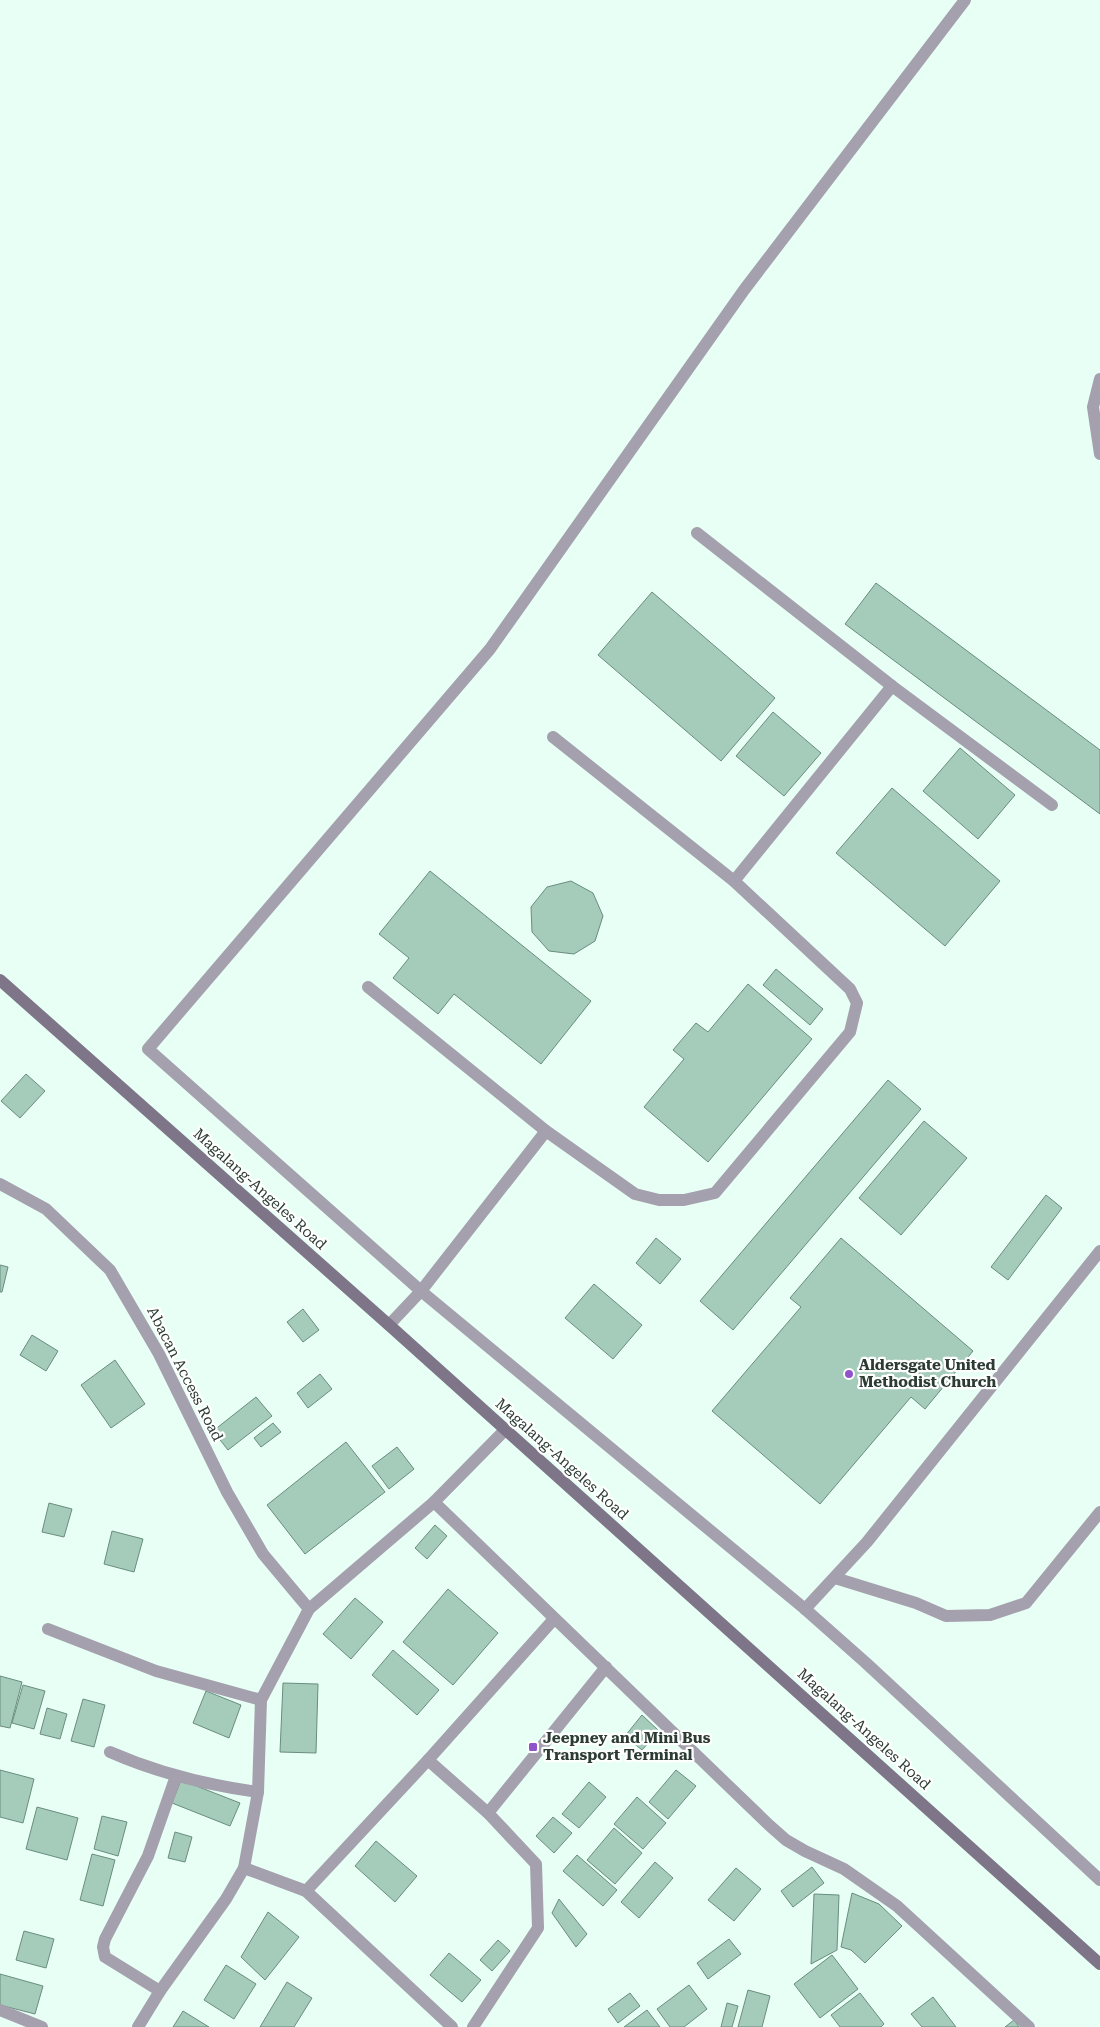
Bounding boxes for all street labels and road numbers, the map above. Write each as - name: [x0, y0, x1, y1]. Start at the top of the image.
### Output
- street label: Magalang-Angeles Road: [190, 1125, 330, 1254]
- street label: Abacan Access Road: [143, 1304, 227, 1445]
- street label: Magalang-Angeles Road: [492, 1395, 632, 1524]
- street label: Magalang-Angeles Road: [794, 1665, 934, 1794]

